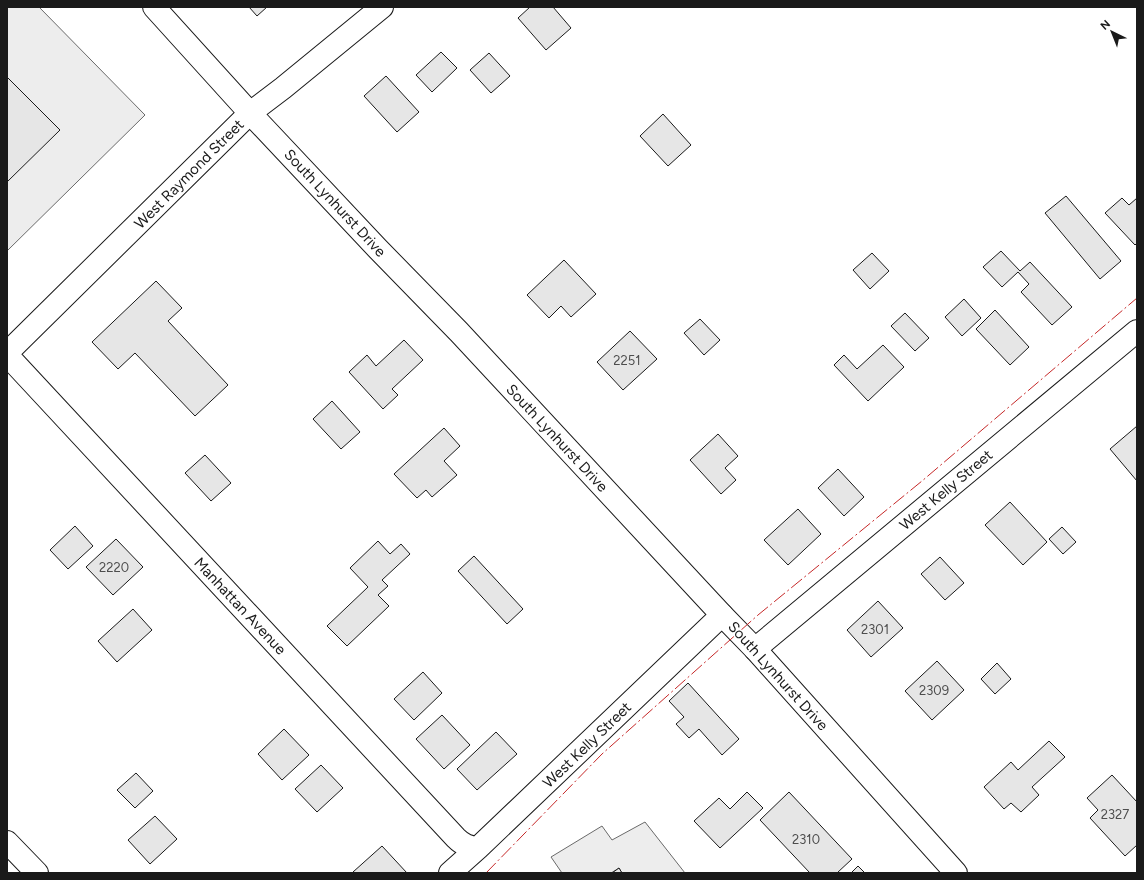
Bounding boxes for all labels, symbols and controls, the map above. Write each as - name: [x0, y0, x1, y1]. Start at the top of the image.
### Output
- north arrow: [1092, 12, 1132, 52]
- text: N: [1098, 17, 1113, 33]
- street label: West Raymond Street: [130, 115, 248, 233]
- street label: South Lynhurst Drive: [280, 145, 390, 261]
- house number: 2251: [613, 353, 641, 368]
- street label: South Lynhurst Drive: [502, 380, 612, 496]
- street label: West Kelly Street: [896, 446, 996, 534]
- street label: Manhattan Avenue: [190, 554, 290, 658]
- house number: 2220: [99, 560, 129, 575]
- street label: South Lynhurst Drive: [724, 618, 832, 734]
- house number: 2301: [861, 622, 889, 637]
- house number: 2309: [919, 683, 949, 698]
- street label: West Kelly Street: [539, 698, 635, 792]
- house number: 2327: [1101, 807, 1129, 822]
- house number: 2310: [792, 832, 820, 847]

